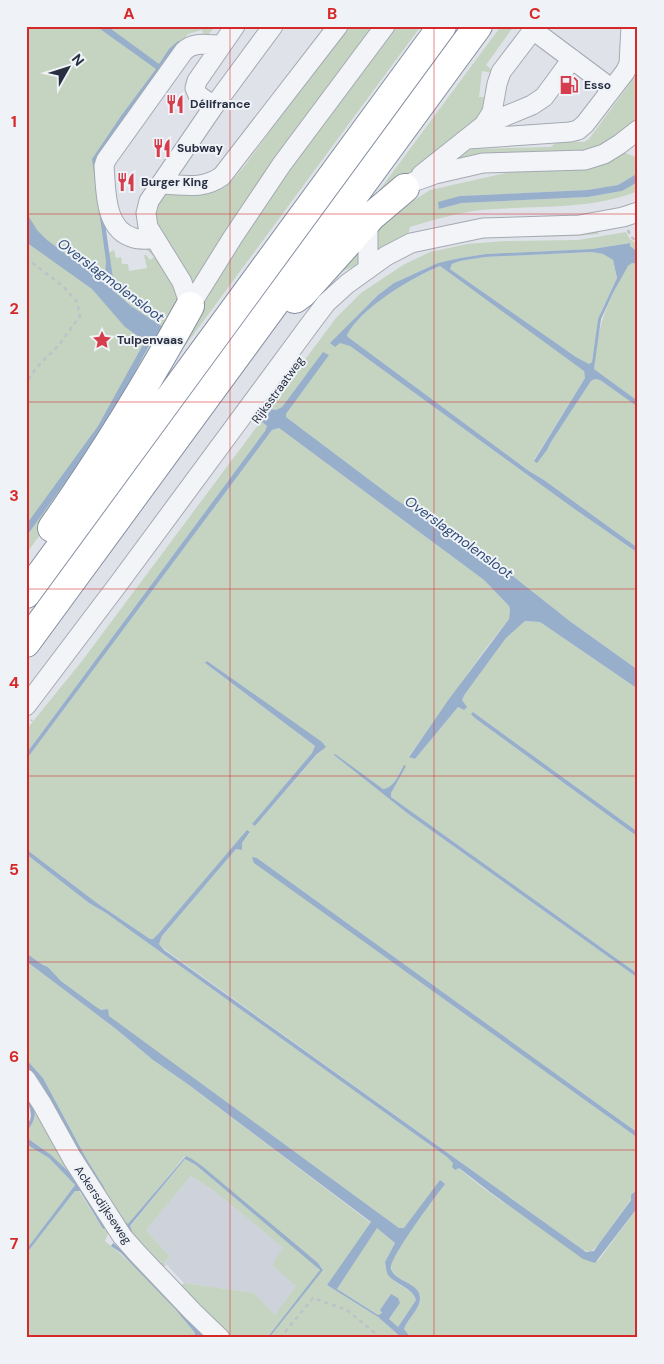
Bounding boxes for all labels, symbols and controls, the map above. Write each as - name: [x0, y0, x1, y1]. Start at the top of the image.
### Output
- text: A: [123, 3, 135, 24]
- text: B: [327, 3, 337, 24]
- text: C: [529, 3, 541, 24]
- north arrow: [42, 42, 92, 92]
- text: N: [68, 50, 88, 69]
- fuel station icon: Esso: [558, 74, 580, 96]
- place label: Esso: [584, 77, 611, 93]
- restaurant icon: Délifrance: [164, 93, 186, 115]
- place label: Délifrance: [190, 96, 251, 112]
- text: 1: [11, 111, 17, 132]
- restaurant icon: Subway: [151, 137, 173, 159]
- place label: Subway: [177, 140, 224, 156]
- restaurant icon: Burger King: [115, 171, 137, 193]
- place label: Burger King: [141, 174, 208, 190]
- water label: Overslagmolensloot: [54, 234, 168, 326]
- text: 2: [9, 298, 19, 319]
- place icon: Tulpenvaas: [91, 329, 113, 351]
- place label: Tulpenvaas: [117, 332, 183, 348]
- street label: Rijksstraatweg: [248, 353, 308, 427]
- text: 3: [9, 485, 19, 506]
- water label: Overslagmolensloot: [402, 492, 517, 583]
- text: 4: [9, 672, 19, 693]
- text: 5: [9, 859, 19, 880]
- text: 6: [9, 1046, 19, 1067]
- street label: Ackersdijkseweg: [71, 1163, 135, 1248]
- text: 7: [10, 1233, 19, 1254]

